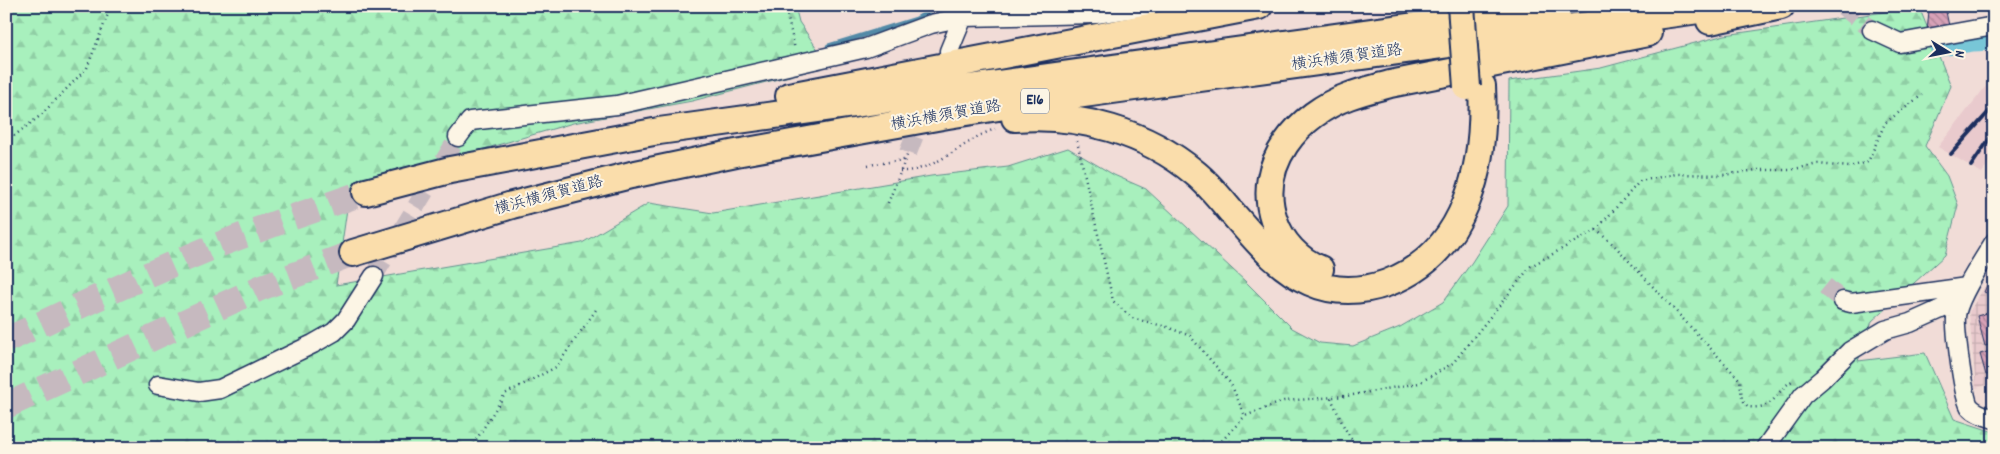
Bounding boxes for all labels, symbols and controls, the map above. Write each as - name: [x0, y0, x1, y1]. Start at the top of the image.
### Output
- north arrow: [1922, 28, 1972, 78]
- street label: 横浜横須賀道路: [1290, 39, 1404, 77]
- text: N: [1948, 49, 1969, 59]
- road number: E16: [1021, 88, 1049, 114]
- street label: 横浜横須賀道路: [889, 95, 1003, 137]
- street label: 横浜横須賀道路: [492, 170, 606, 222]

